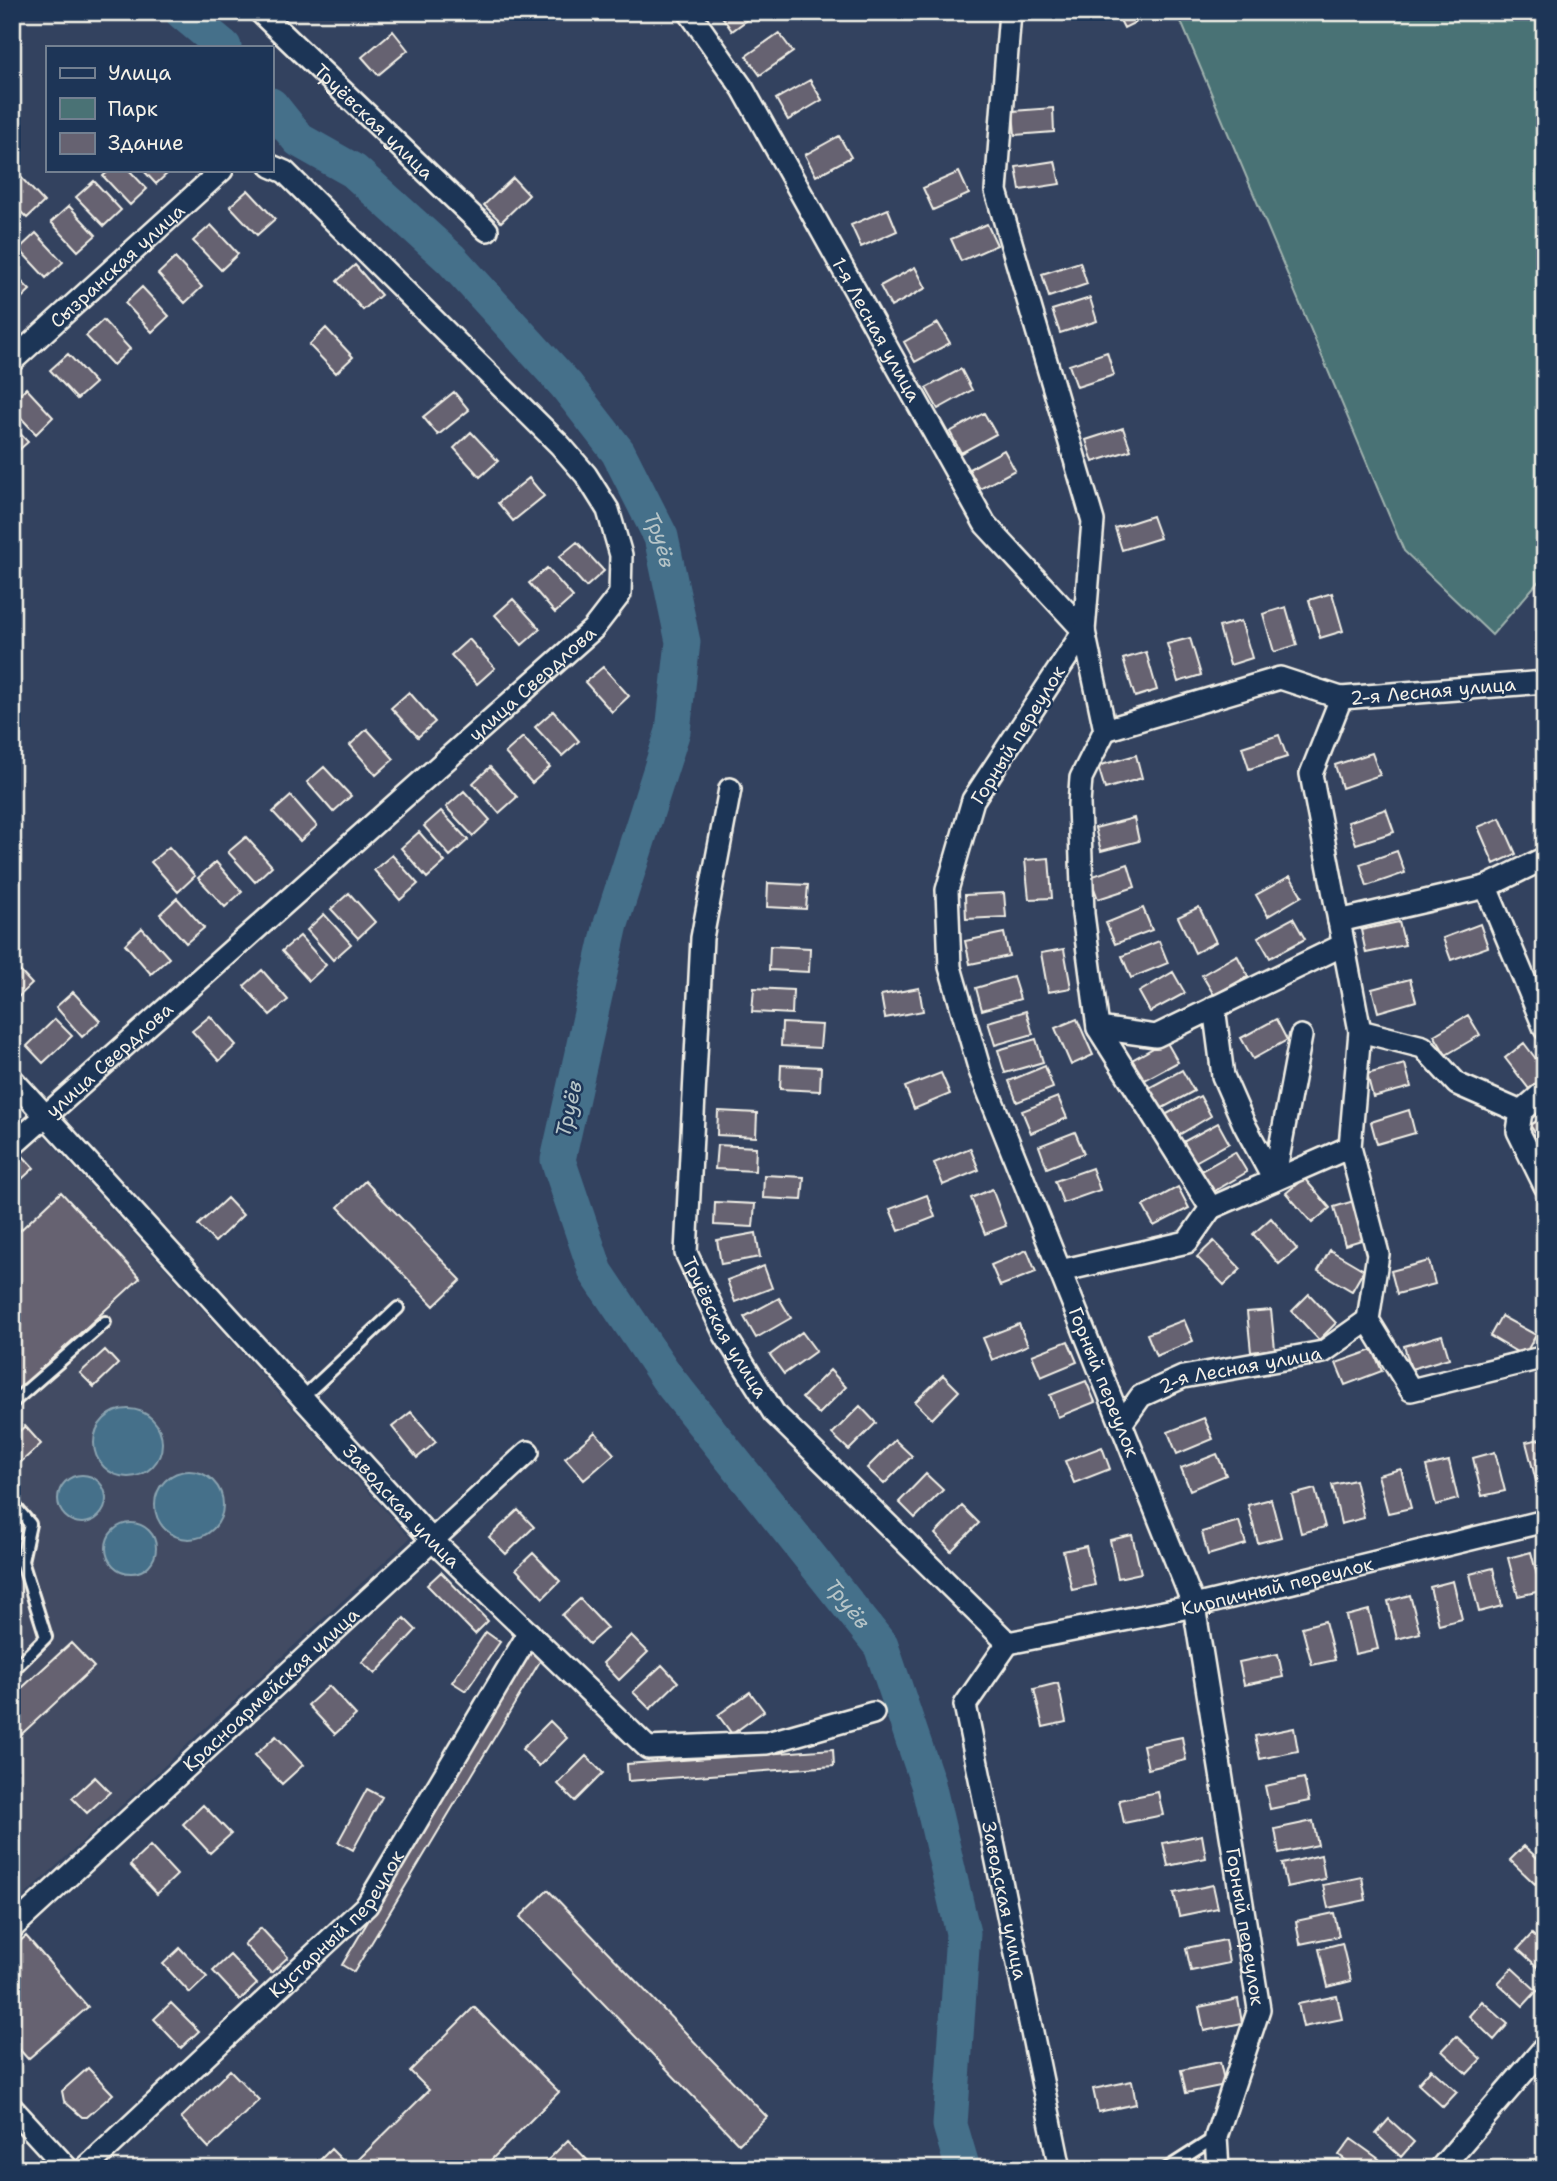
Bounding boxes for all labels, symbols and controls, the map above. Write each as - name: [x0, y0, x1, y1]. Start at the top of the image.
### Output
- legend: [46, 46, 273, 172]
- street label: Труёвская улица: [309, 58, 439, 185]
- text: Улица: [108, 59, 171, 87]
- text: Парк: [108, 95, 158, 123]
- text: Здание: [108, 129, 184, 157]
- street label: Сызранская улица: [44, 198, 190, 333]
- street label: 1-я Лесная улица: [826, 253, 927, 406]
- water label: Труёв: [637, 507, 681, 570]
- street label: улица Свердлова: [463, 620, 601, 747]
- street label: Горный переулок: [965, 661, 1071, 809]
- street label: 2-я Лесная улица: [1349, 671, 1517, 711]
- street label: улица Свердлова: [40, 996, 178, 1123]
- water label: Труёв: [549, 1078, 589, 1140]
- street label: Труёвская улица: [677, 1252, 774, 1403]
- street label: Горный переулок: [1063, 1303, 1146, 1461]
- street label: 2-я Лесная улица: [1154, 1340, 1324, 1399]
- street label: Заводская улица: [338, 1438, 466, 1573]
- street label: Кирпичный переулок: [1179, 1551, 1376, 1621]
- water label: Труёв: [819, 1573, 876, 1635]
- street label: Красноармейская улица: [177, 1602, 364, 1777]
- street label: Заводская улица: [977, 1819, 1033, 1982]
- street label: Кустарный переулок: [263, 1845, 409, 2003]
- street label: Горный переулок: [1221, 1846, 1271, 2007]

